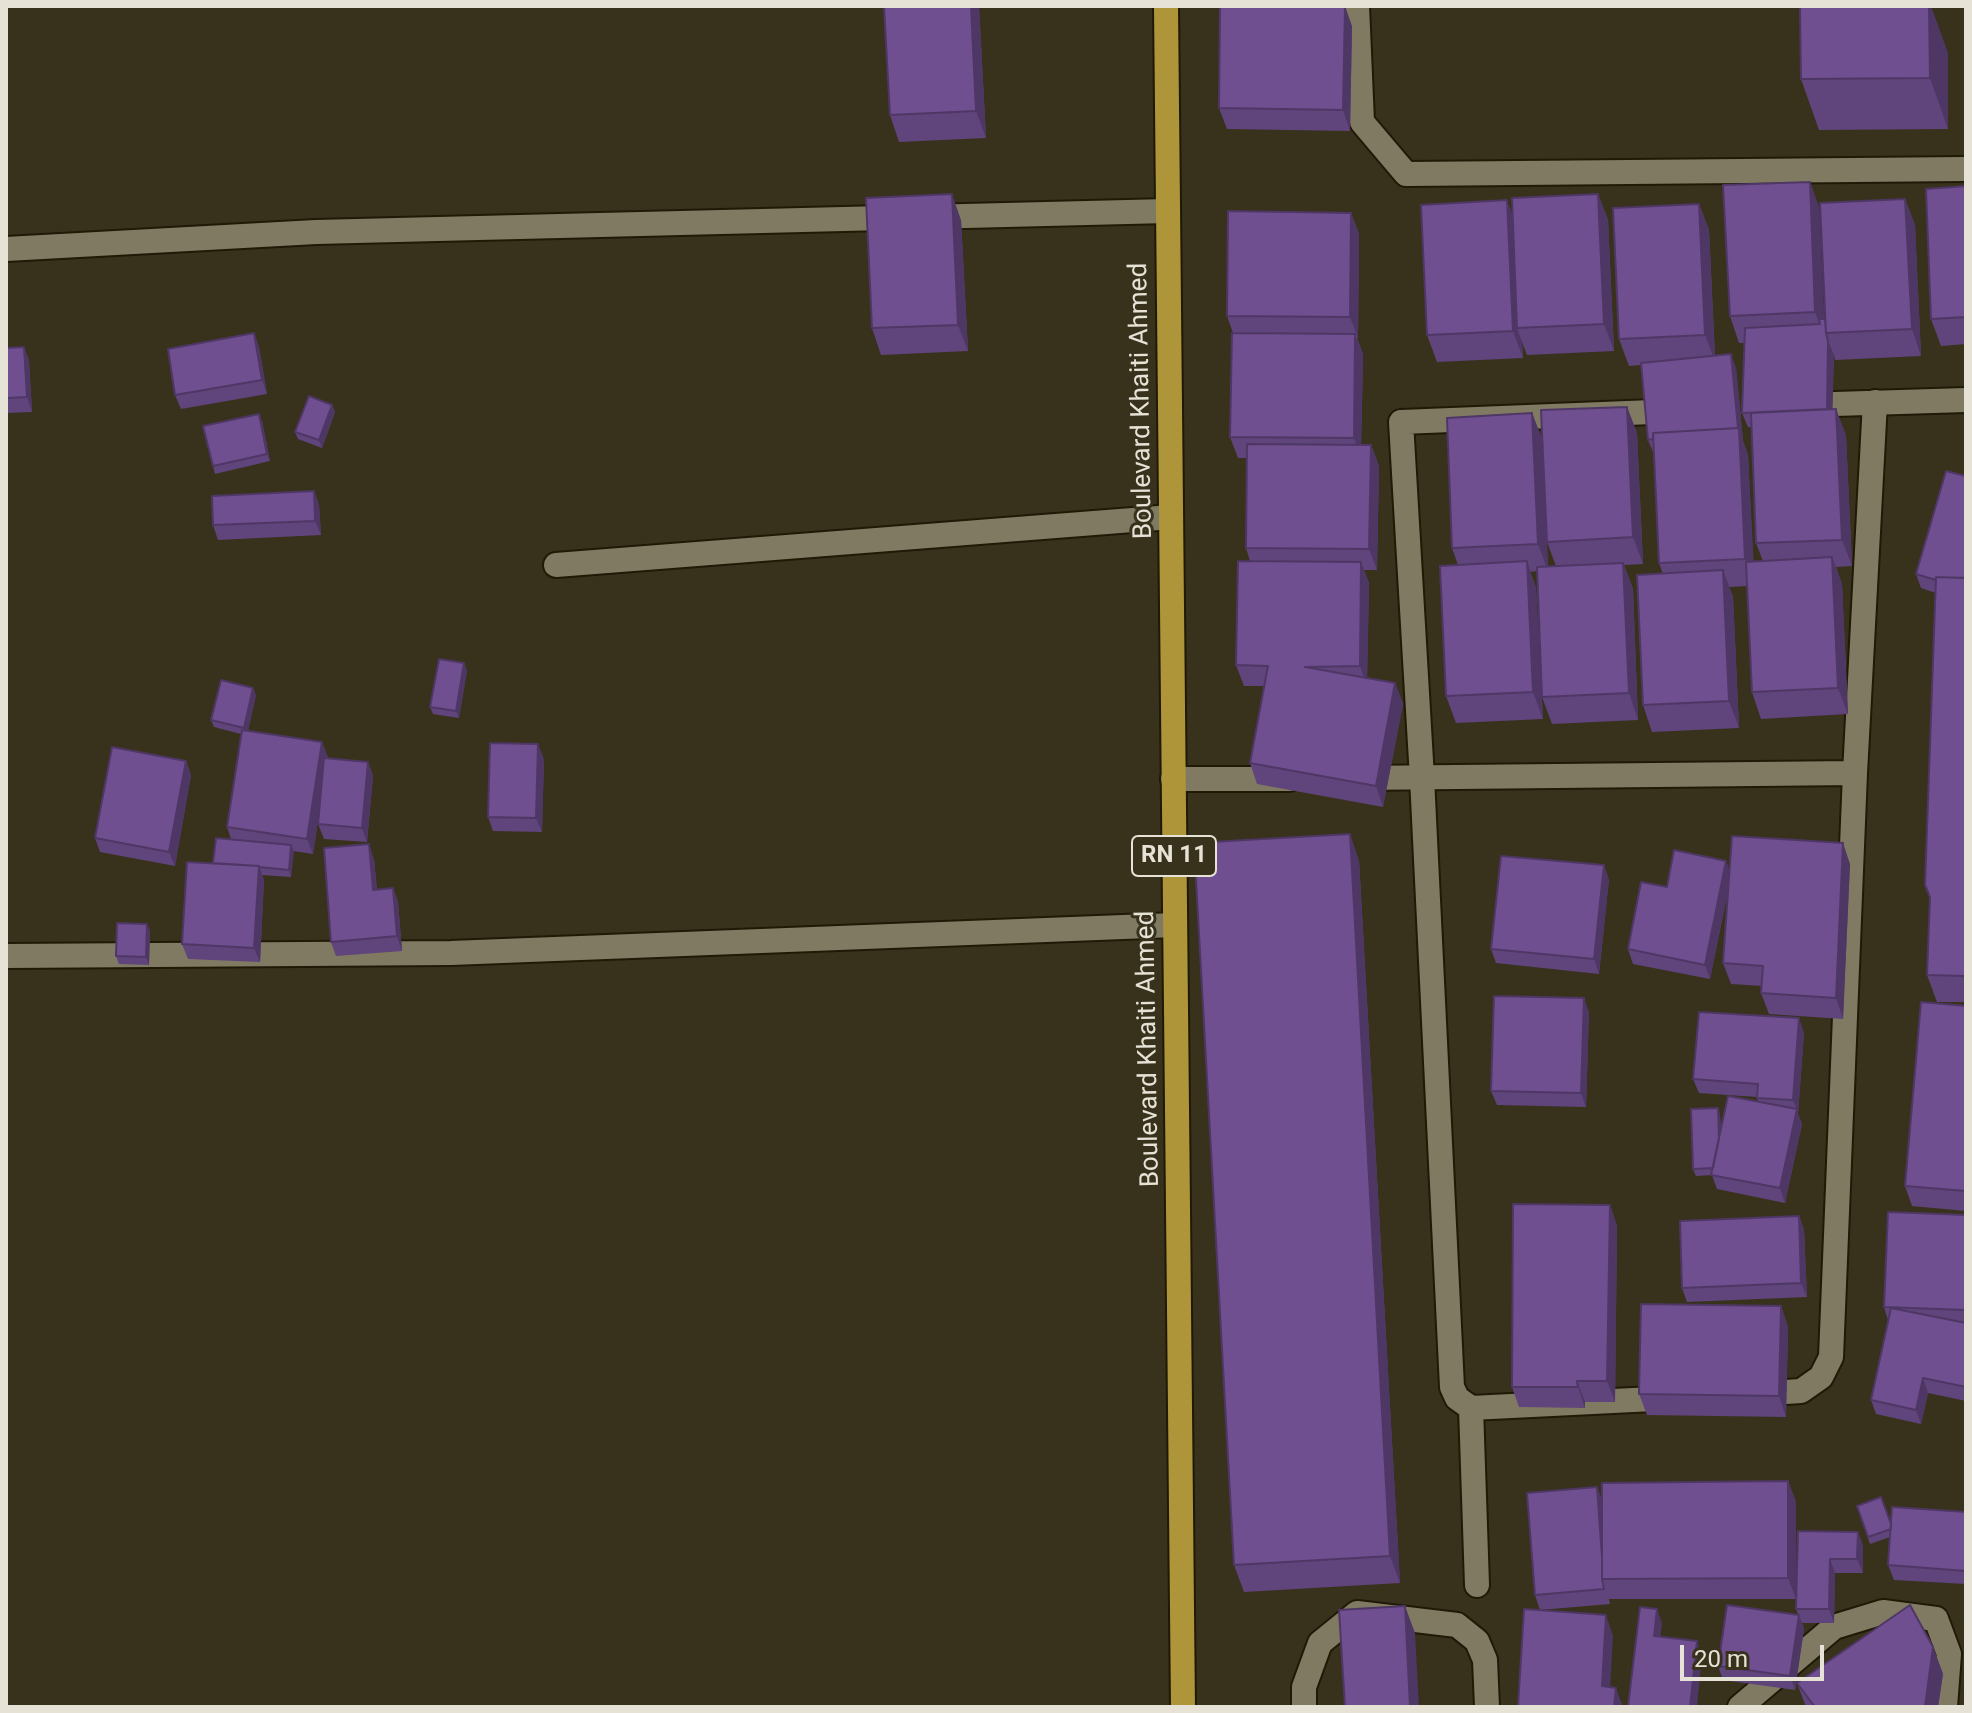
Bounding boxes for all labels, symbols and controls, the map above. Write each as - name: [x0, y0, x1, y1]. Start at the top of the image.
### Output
- street label: Boulevard Khaiti Ahmed: [1124, 263, 1160, 539]
- road number: RN 11: [1132, 836, 1216, 876]
- street label: Boulevard Khaiti Ahmed: [1131, 911, 1167, 1187]
- scale bar: [1684, 1629, 1828, 1679]
- text: 20 m: [1694, 1645, 1748, 1673]

